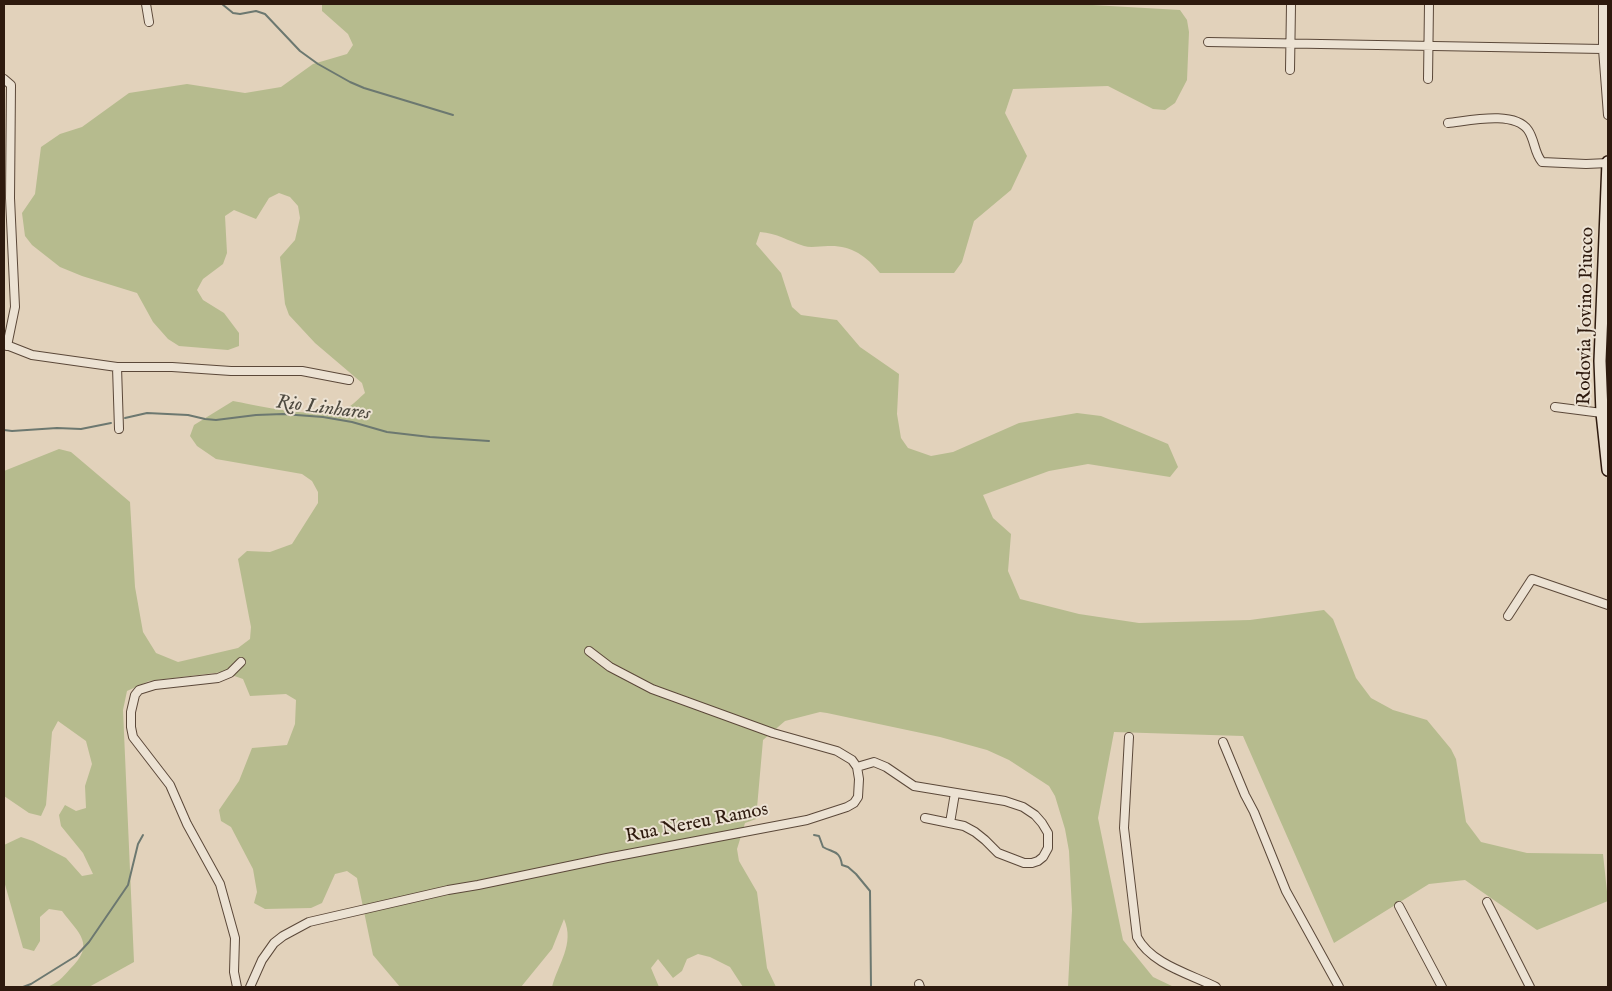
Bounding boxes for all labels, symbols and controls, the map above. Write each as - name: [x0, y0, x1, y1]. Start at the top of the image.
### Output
- street label: Rodovia Jovino Piucco: [1574, 227, 1600, 405]
- water label: Rio Linhares: [274, 391, 372, 427]
- street label: Rua Nereu Ramos: [624, 799, 770, 849]

